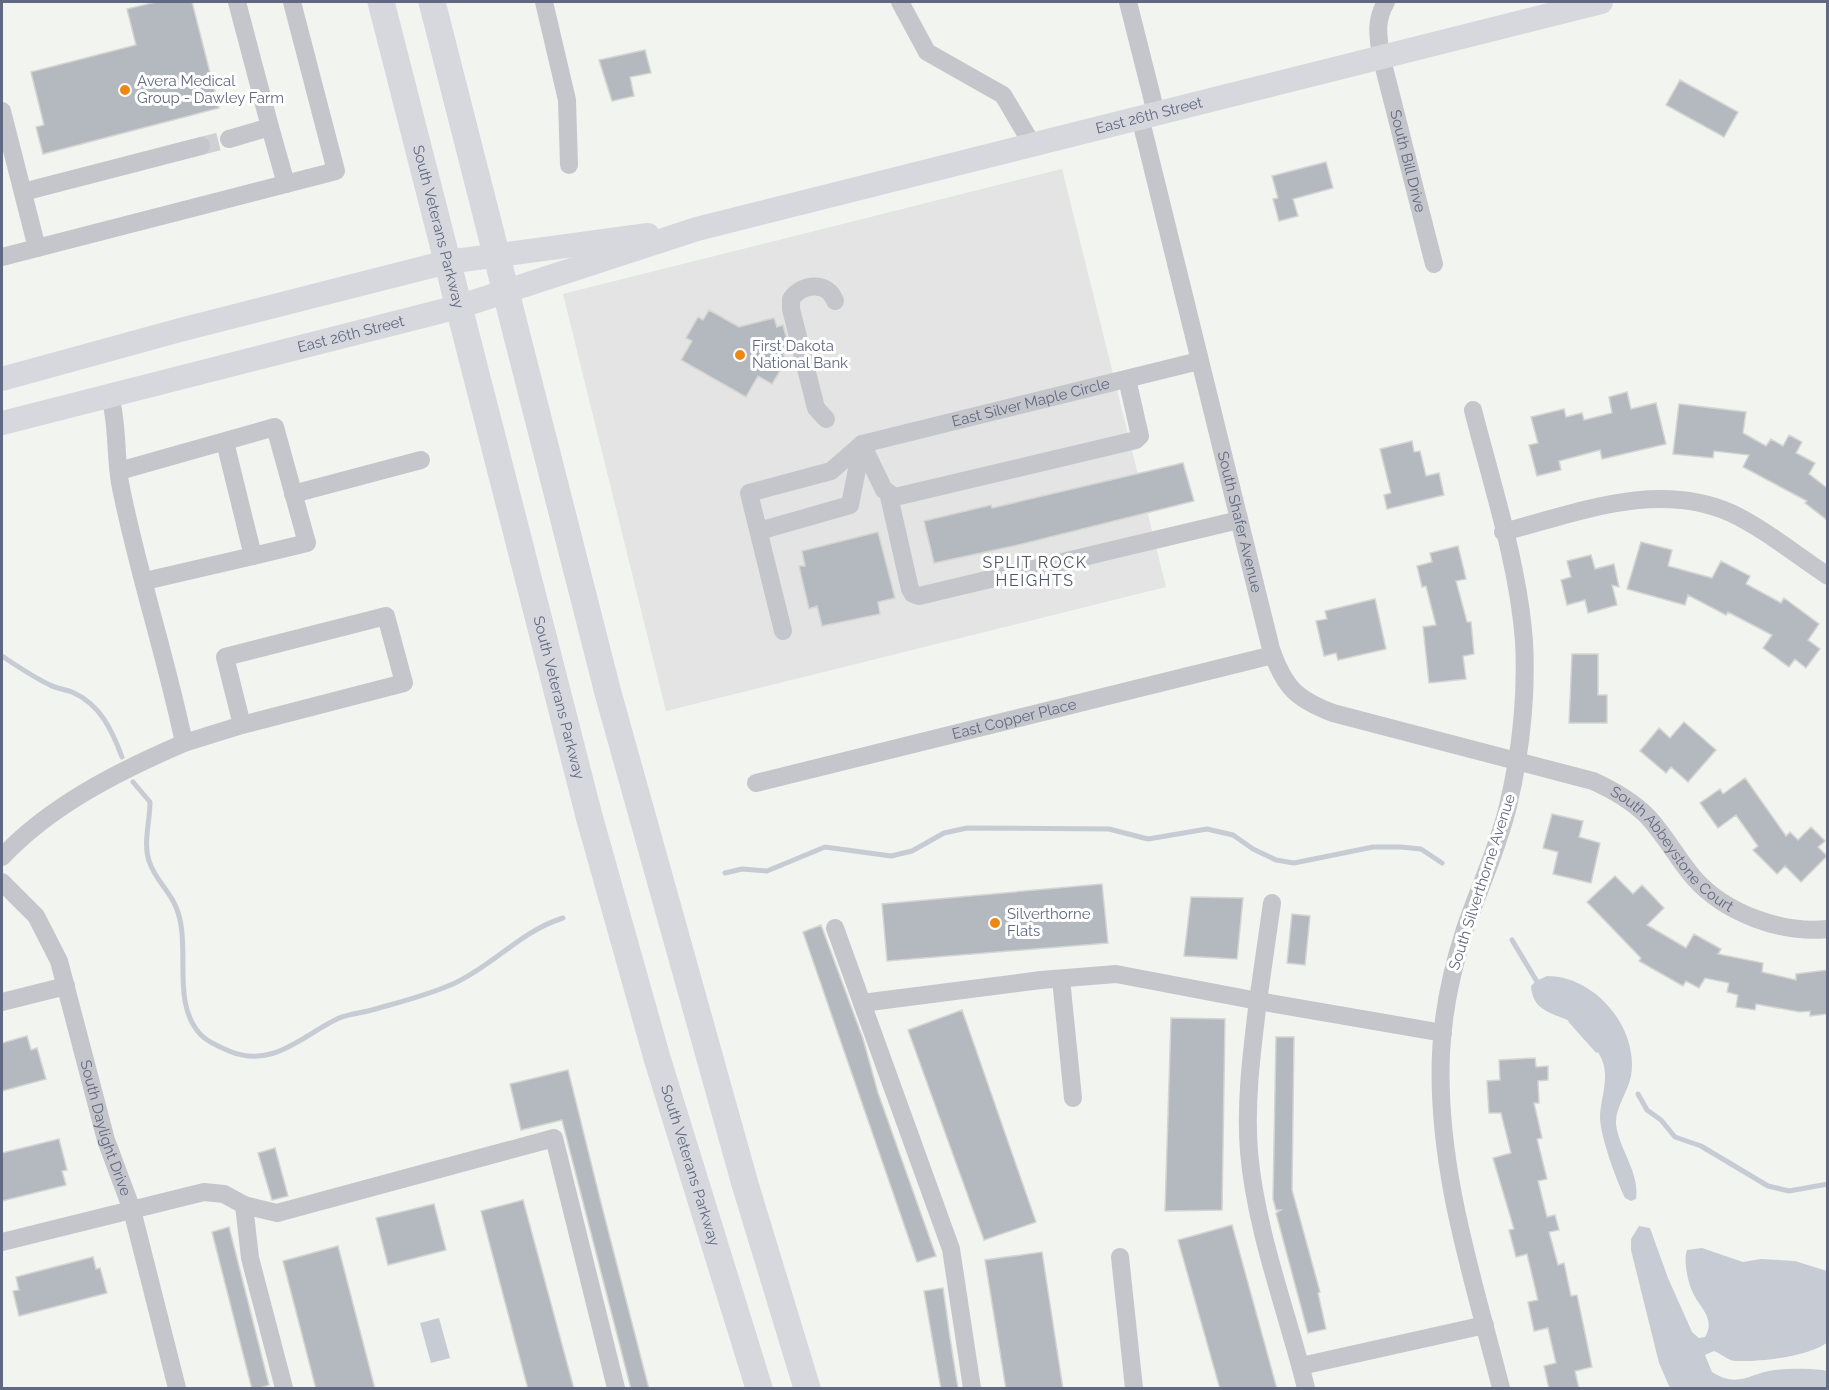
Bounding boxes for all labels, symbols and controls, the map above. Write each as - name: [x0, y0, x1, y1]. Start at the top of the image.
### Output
- place label: Avera Medical Group - Dawley Farm: [137, 72, 284, 107]
- marker: Avera Medical Group - Dawley Farm: [118, 83, 132, 97]
- street label: East 26th Street: [1094, 93, 1204, 138]
- street label: South Bill Drive: [1386, 108, 1430, 214]
- street label: South Veterans Parkway: [409, 143, 468, 310]
- street label: East 26th Street: [296, 312, 406, 356]
- place label: First Dakota National Bank: [752, 337, 848, 372]
- marker: First Dakota National Bank: [733, 348, 747, 362]
- street label: East Silver Maple Circle: [950, 374, 1112, 431]
- street label: South Shafer Avenue: [1214, 449, 1266, 595]
- district label: SPLIT ROCK HEIGHTS: [982, 553, 1088, 590]
- street label: South Veterans Parkway: [529, 614, 588, 781]
- street label: East Copper Place: [950, 695, 1078, 743]
- street label: South Abbeystone Court: [1607, 782, 1736, 916]
- street label: South Silverthorne Avenue: [1445, 792, 1519, 972]
- place label: Silverthorne Flats: [1007, 905, 1091, 940]
- marker: Silverthorne Flats: [988, 916, 1002, 930]
- street label: South Daylight Drive: [76, 1058, 135, 1199]
- street label: South Veterans Parkway: [657, 1083, 724, 1248]

